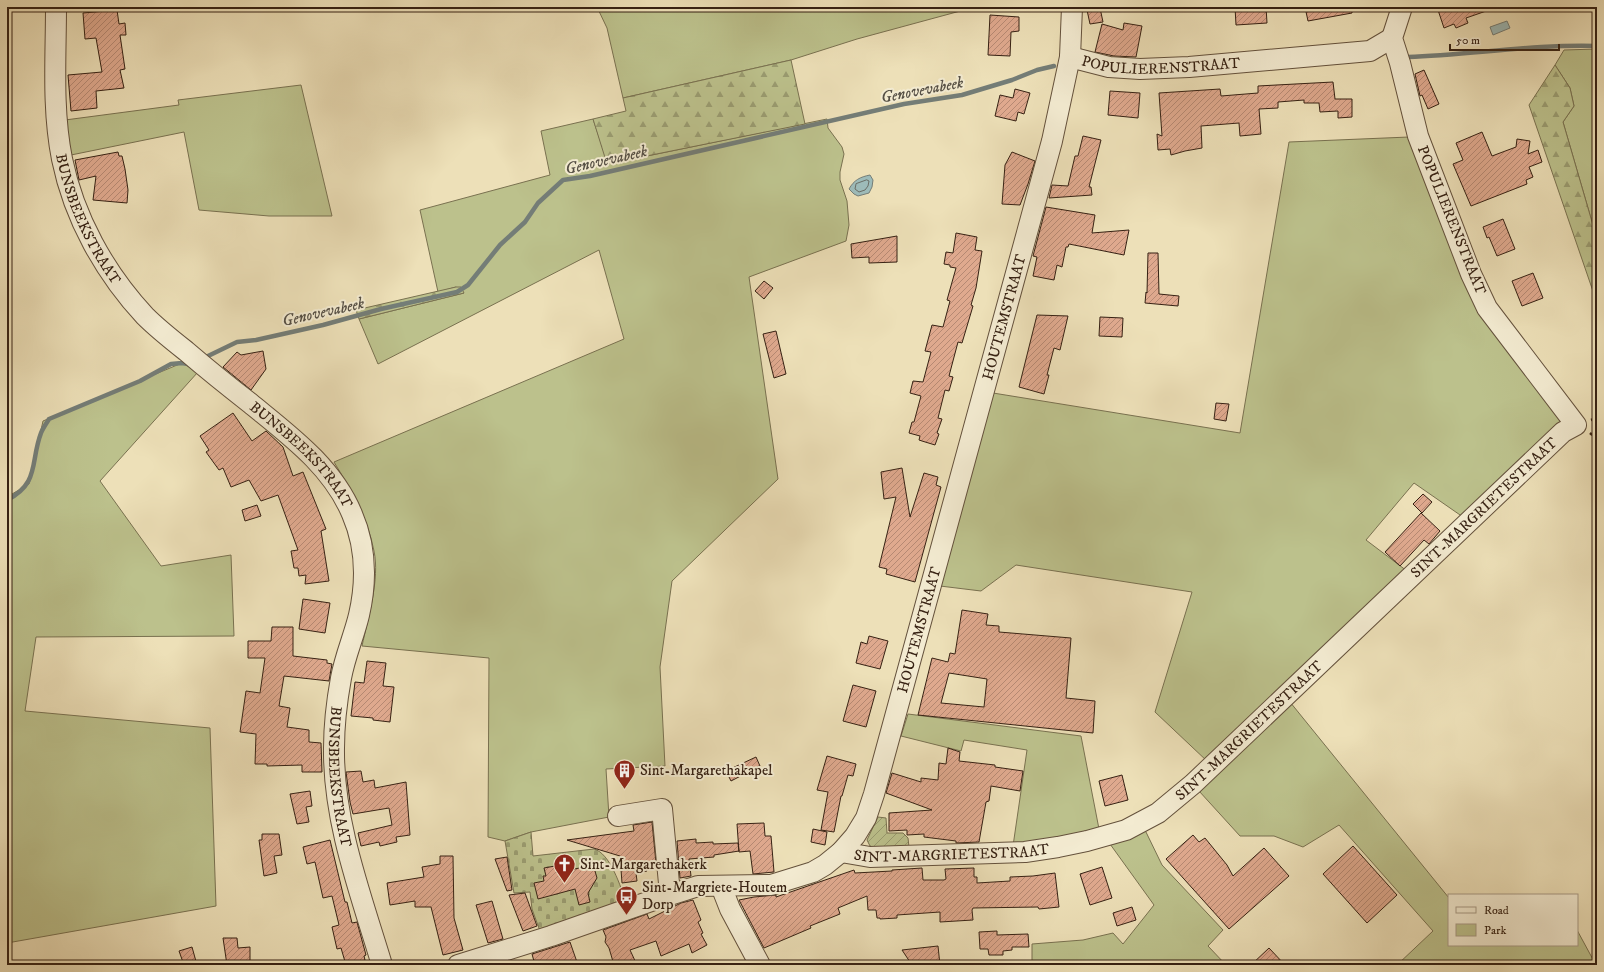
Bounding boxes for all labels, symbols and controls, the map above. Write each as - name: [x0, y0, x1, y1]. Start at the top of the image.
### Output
- scale bar: [1450, 26, 1559, 52]
- text: 50 m: [1456, 33, 1480, 48]
- street label: POPULIERENSTRAAT: [1079, 51, 1242, 79]
- water label: Genovevabeek: [879, 72, 965, 108]
- water label: Genovevabeek: [563, 141, 650, 179]
- street label: POPULIERENSTRAAT: [1413, 143, 1490, 298]
- street label: BUNSBEEKSTRAAT: [51, 152, 125, 289]
- street label: HOUTEMSTRAAT: [978, 252, 1031, 382]
- water label: Genovevabeek: [280, 293, 367, 331]
- street label: BUNSBEEKSTRAAT: [246, 398, 357, 512]
- street label: SINT-MARGRIETESTRAAT: [1407, 433, 1562, 582]
- street label: HOUTEMSTRAAT: [893, 564, 946, 695]
- street label: SINT-MARGRIETESTRAAT: [1171, 656, 1327, 805]
- street label: BUNSBEEKSTRAAT: [324, 705, 356, 850]
- building icon: Sint-Margarethakapel: [612, 757, 638, 790]
- place label: Sint-Margarethakapel: [640, 761, 773, 780]
- street label: SINT-MARGRIETESTRAAT: [852, 839, 1051, 867]
- church icon: Sint-Margarethakerk: [551, 851, 577, 884]
- place label: Sint-Margarethakerk: [580, 855, 708, 874]
- place label: Sint-Margriete-Houtem Dorp: [642, 878, 787, 914]
- bus stop icon: Sint-Margriete-Houtem Dorp: [614, 883, 640, 916]
- legend: [1448, 894, 1578, 946]
- text: Road: [1484, 903, 1509, 918]
- text: Park: [1484, 923, 1506, 938]

